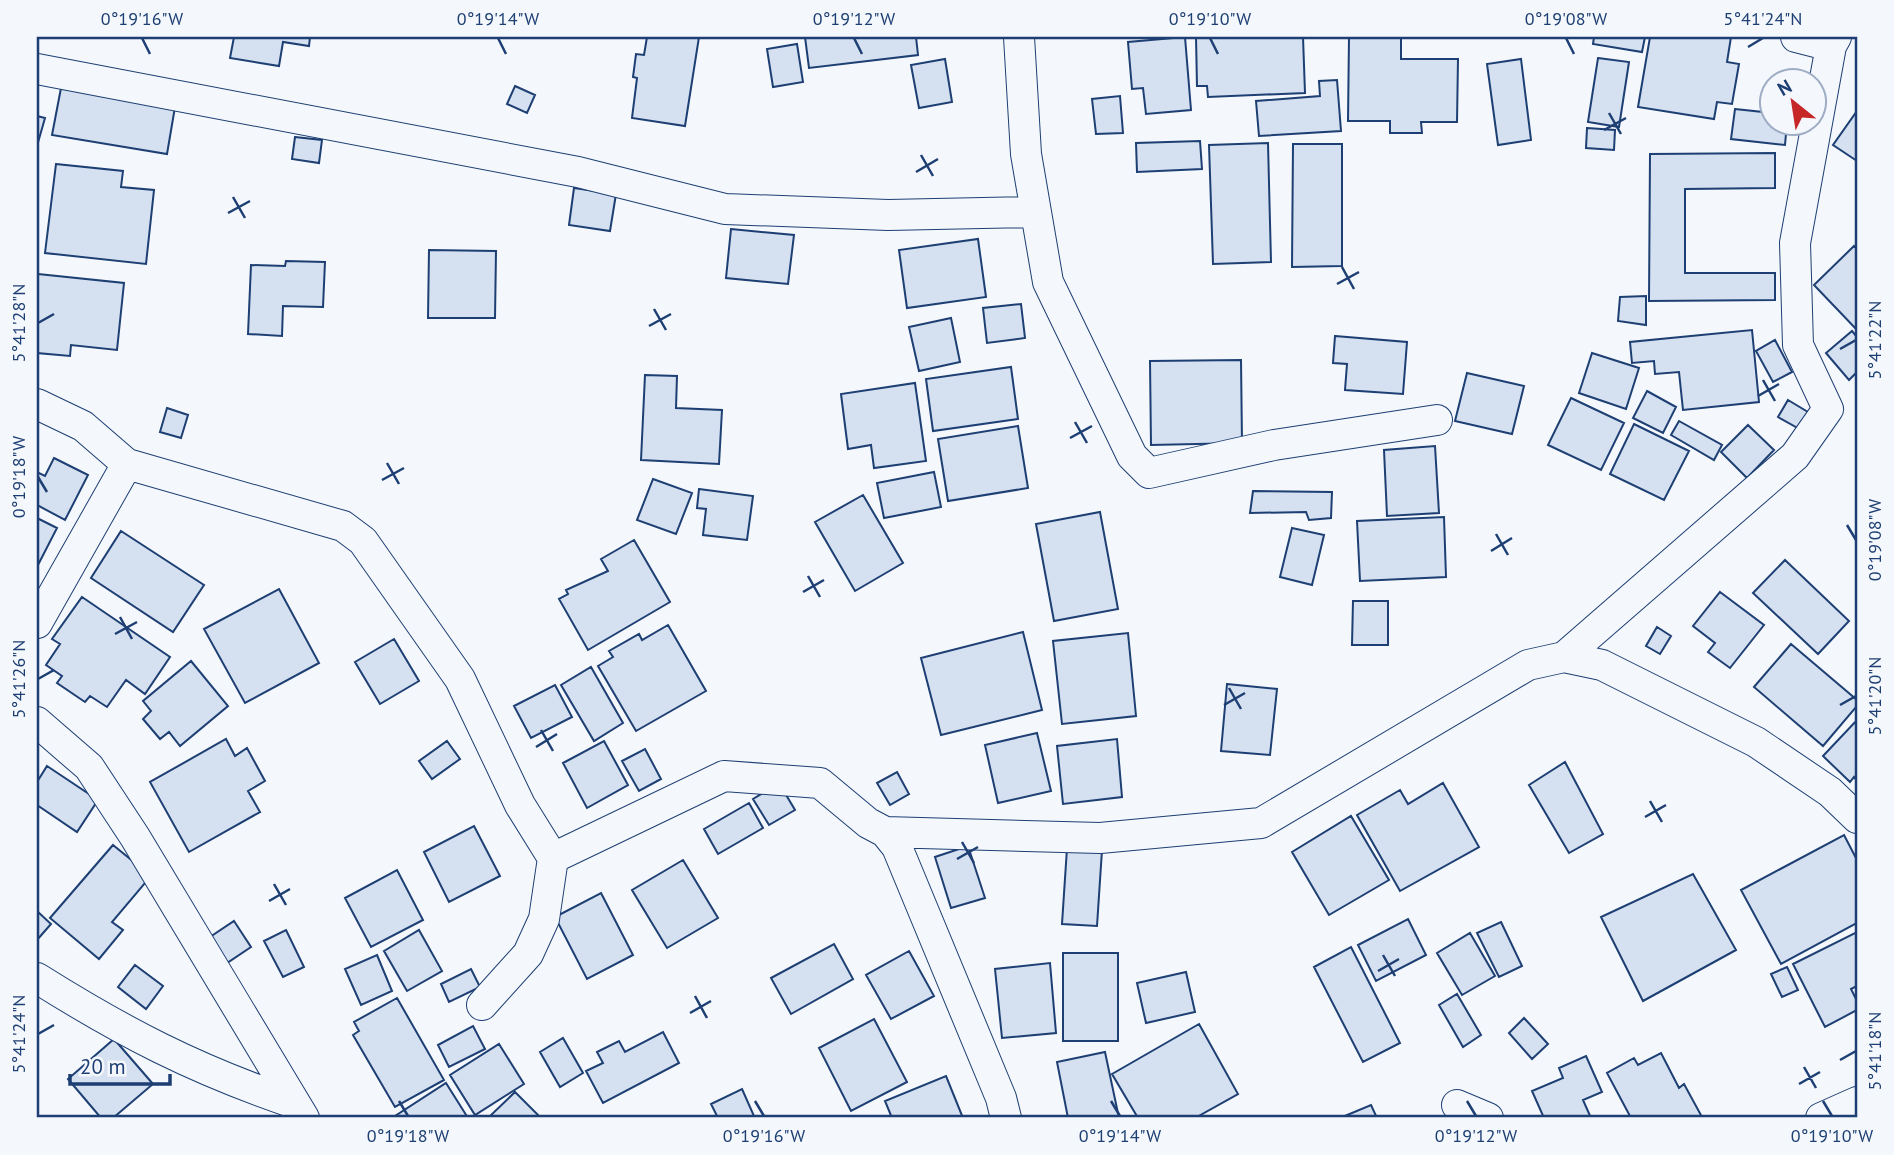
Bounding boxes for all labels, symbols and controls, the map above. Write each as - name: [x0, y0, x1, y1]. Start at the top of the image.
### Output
- text: 0°19'16"W: [101, 7, 183, 30]
- text: 0°19'14"W: [457, 7, 539, 30]
- text: 0°19'12"W: [813, 7, 895, 30]
- text: 0°19'10"W: [1169, 7, 1251, 30]
- text: 0°19'08"W: [1525, 7, 1607, 30]
- text: 5°41'24"N: [1724, 7, 1802, 30]
- north arrow: [1758, 66, 1828, 136]
- text: N: [1773, 74, 1796, 101]
- text: 5°41'28"N: [7, 284, 30, 362]
- text: 5°41'22"N: [1863, 301, 1886, 379]
- text: 0°19'18"W: [7, 436, 30, 518]
- text: 0°19'08"W: [1863, 499, 1886, 581]
- text: 5°41'26"N: [7, 640, 30, 718]
- text: 5°41'20"N: [1863, 657, 1886, 735]
- text: 5°41'24"N: [7, 995, 30, 1073]
- text: 5°41'18"N: [1863, 1012, 1886, 1090]
- scale bar: [70, 1043, 170, 1087]
- text: 20 m: [80, 1053, 126, 1080]
- text: 0°19'18"W: [367, 1124, 449, 1147]
- text: 0°19'16"W: [723, 1124, 805, 1147]
- text: 0°19'14"W: [1079, 1124, 1161, 1147]
- text: 0°19'12"W: [1435, 1124, 1517, 1147]
- text: 0°19'10"W: [1791, 1124, 1873, 1147]

